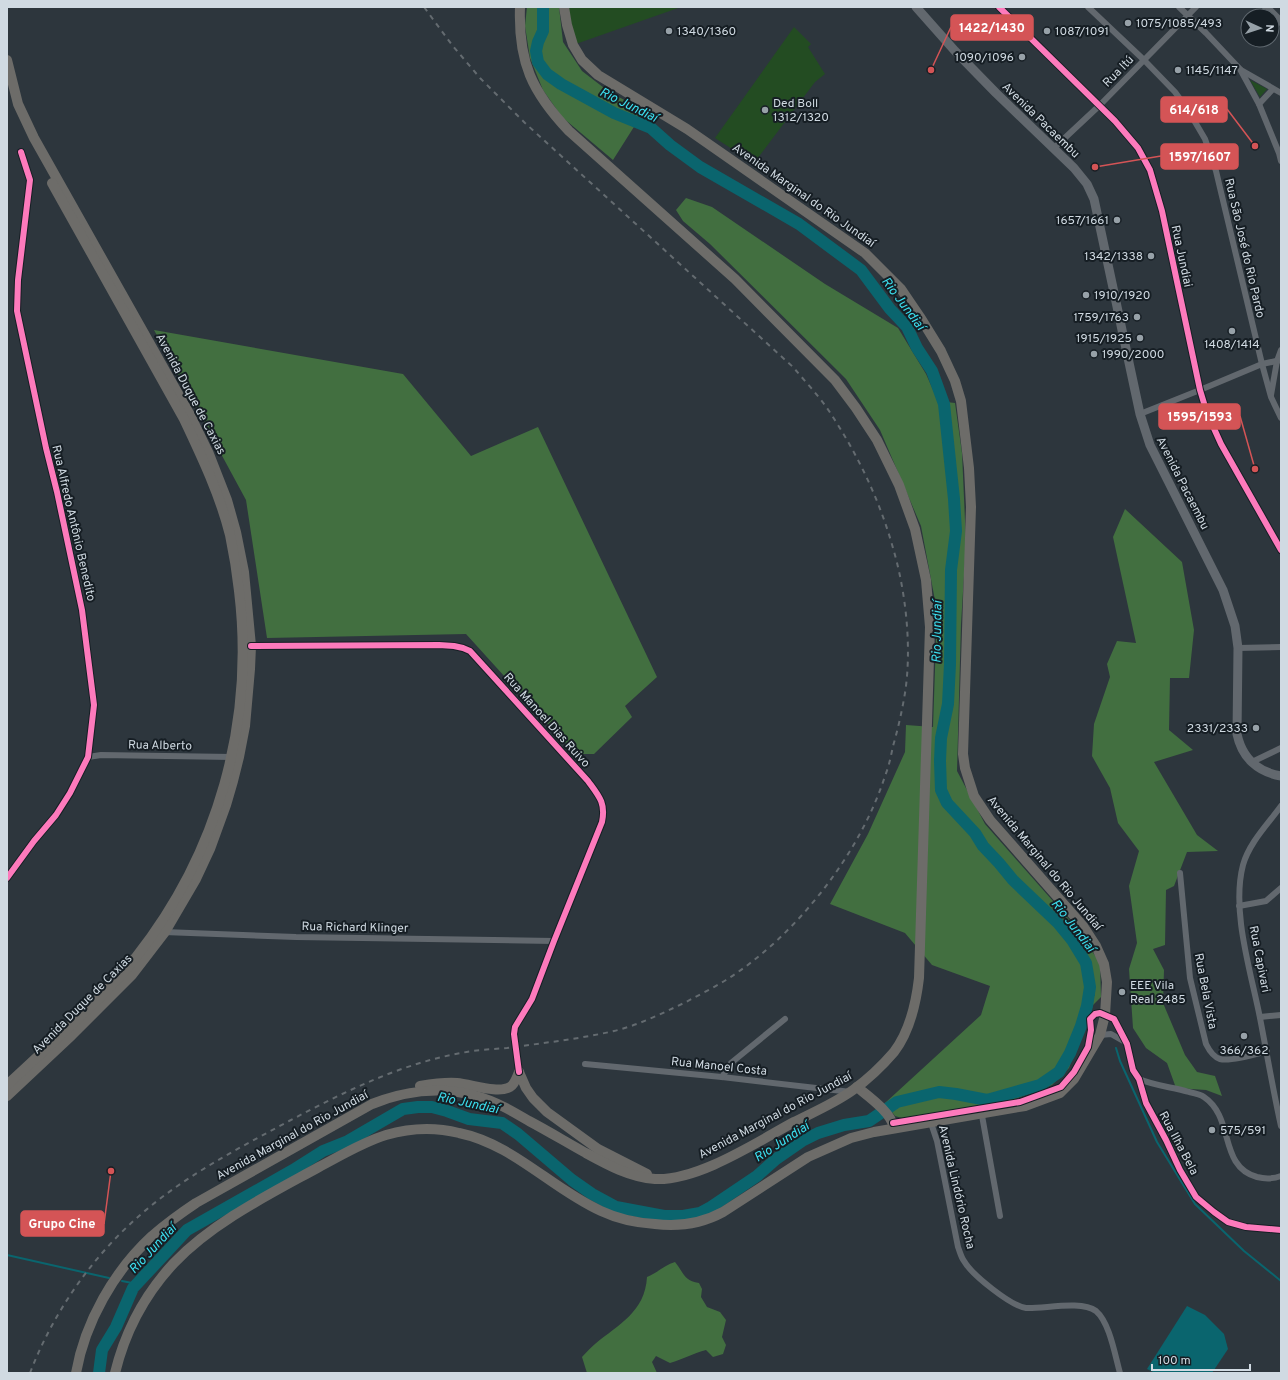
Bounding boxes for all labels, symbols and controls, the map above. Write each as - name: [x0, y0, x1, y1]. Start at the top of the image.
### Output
- north arrow: [1240, 8, 1280, 48]
- callout: 1422/1430: [951, 15, 1033, 40]
- place label: 1075/1085/493: [1136, 16, 1222, 32]
- marker: 1075/1085/493: [1123, 18, 1133, 28]
- text: 1422/1430: [959, 21, 1025, 37]
- place label: 1340/1360: [677, 24, 736, 40]
- place label: 1087/1091: [1055, 24, 1109, 40]
- text: N: [1262, 24, 1276, 33]
- marker: 1340/1360: [664, 26, 674, 36]
- marker: 1087/1091: [1042, 26, 1052, 36]
- place label: 1090/1096: [955, 50, 1014, 66]
- marker: 1090/1096: [1017, 52, 1027, 62]
- street label: Rua Itú: [1100, 52, 1138, 91]
- place label: 1145/1147: [1186, 63, 1238, 79]
- marker: 1145/1147: [1173, 65, 1183, 75]
- street label: Avenida Pacaembu: [998, 79, 1083, 162]
- water label: Rio Jundiaí: [597, 85, 662, 128]
- place label: Ded Boll 1312/1320: [773, 96, 829, 126]
- callout: 614/618: [1161, 97, 1227, 122]
- text: 614/618: [1169, 103, 1219, 119]
- marker: Ded Boll 1312/1320: [760, 105, 770, 115]
- street label: Avenida Marginal do Rio Jundiaí: [729, 140, 879, 252]
- callout: 1597/1607: [1161, 144, 1238, 169]
- text: 1597/1607: [1169, 150, 1231, 166]
- street label: Rua São José do Rio Pardo: [1220, 177, 1268, 320]
- place label: 1657/1661: [1056, 213, 1109, 229]
- marker: 1657/1661: [1112, 215, 1122, 225]
- street label: Rua Jundiai: [1167, 224, 1195, 289]
- place label: 1342/1338: [1084, 249, 1143, 265]
- marker: 1342/1338: [1146, 251, 1156, 261]
- water label: Rio Jundiaí: [877, 274, 929, 336]
- place label: 1910/1920: [1094, 288, 1150, 304]
- marker: 1910/1920: [1081, 290, 1091, 300]
- place label: 1759/1763: [1073, 310, 1129, 326]
- marker: 1759/1763: [1132, 312, 1142, 322]
- marker: 1408/1414: [1227, 326, 1237, 336]
- street label: Avenida Duque de Caxias: [151, 331, 229, 458]
- place label: 1915/1925: [1076, 331, 1132, 347]
- marker: 1915/1925: [1135, 333, 1145, 343]
- place label: 1408/1414: [1204, 337, 1260, 353]
- place label: 1990/2000: [1102, 347, 1165, 363]
- marker: 1990/2000: [1089, 349, 1099, 359]
- callout: 1595/1593: [1159, 404, 1240, 429]
- text: 1595/1593: [1168, 410, 1232, 426]
- street label: Avenida Pacaembu: [1152, 434, 1212, 533]
- street label: Rua Alfredo Antônio Benedito: [47, 444, 99, 603]
- water label: Rio Jundiaí: [929, 598, 947, 663]
- street label: Rua Manoel Dias Ruivo: [499, 670, 593, 772]
- place label: 2331/2333: [1187, 721, 1248, 737]
- marker: 2331/2333: [1251, 723, 1261, 733]
- street label: Rua Alberto: [128, 737, 192, 755]
- street label: Avenida Marginal do Rio Jundiaí: [984, 793, 1106, 933]
- water label: Rio Jundiaí: [1049, 896, 1099, 954]
- street label: Rua Richard Klinger: [301, 919, 409, 937]
- street label: Rua Capivari: [1245, 924, 1273, 994]
- street label: Avenida Duque de Caxias: [29, 951, 136, 1058]
- street label: Rua Bela Vista: [1190, 952, 1220, 1031]
- place label: EEE Vila Real 2485: [1130, 978, 1186, 1008]
- marker: EEE Vila Real 2485: [1117, 987, 1127, 997]
- marker: 366/362: [1239, 1031, 1249, 1041]
- place label: 366/362: [1219, 1043, 1269, 1059]
- street label: Rua Manoel Costa: [670, 1054, 768, 1080]
- street label: Avenida Marginal do Rio Jundiaí: [696, 1068, 854, 1162]
- street label: Avenida Marginal do Rio Jundiaí: [214, 1087, 372, 1184]
- water label: Rio Jundiaí: [435, 1090, 503, 1119]
- street label: Rua Ilha Bela: [1155, 1109, 1202, 1178]
- water label: Rio Jundiaí: [751, 1117, 811, 1165]
- place label: 575/591: [1220, 1123, 1266, 1139]
- street label: Avenida Lindório Rocha: [934, 1124, 978, 1251]
- marker: 575/591: [1207, 1125, 1217, 1135]
- callout: Grupo Cine: [21, 1211, 104, 1236]
- text: Grupo Cine: [28, 1217, 96, 1233]
- water label: Rio Jundiaí: [126, 1219, 183, 1278]
- scale bar: [1152, 1346, 1250, 1372]
- text: 100 m: [1158, 1353, 1191, 1369]

